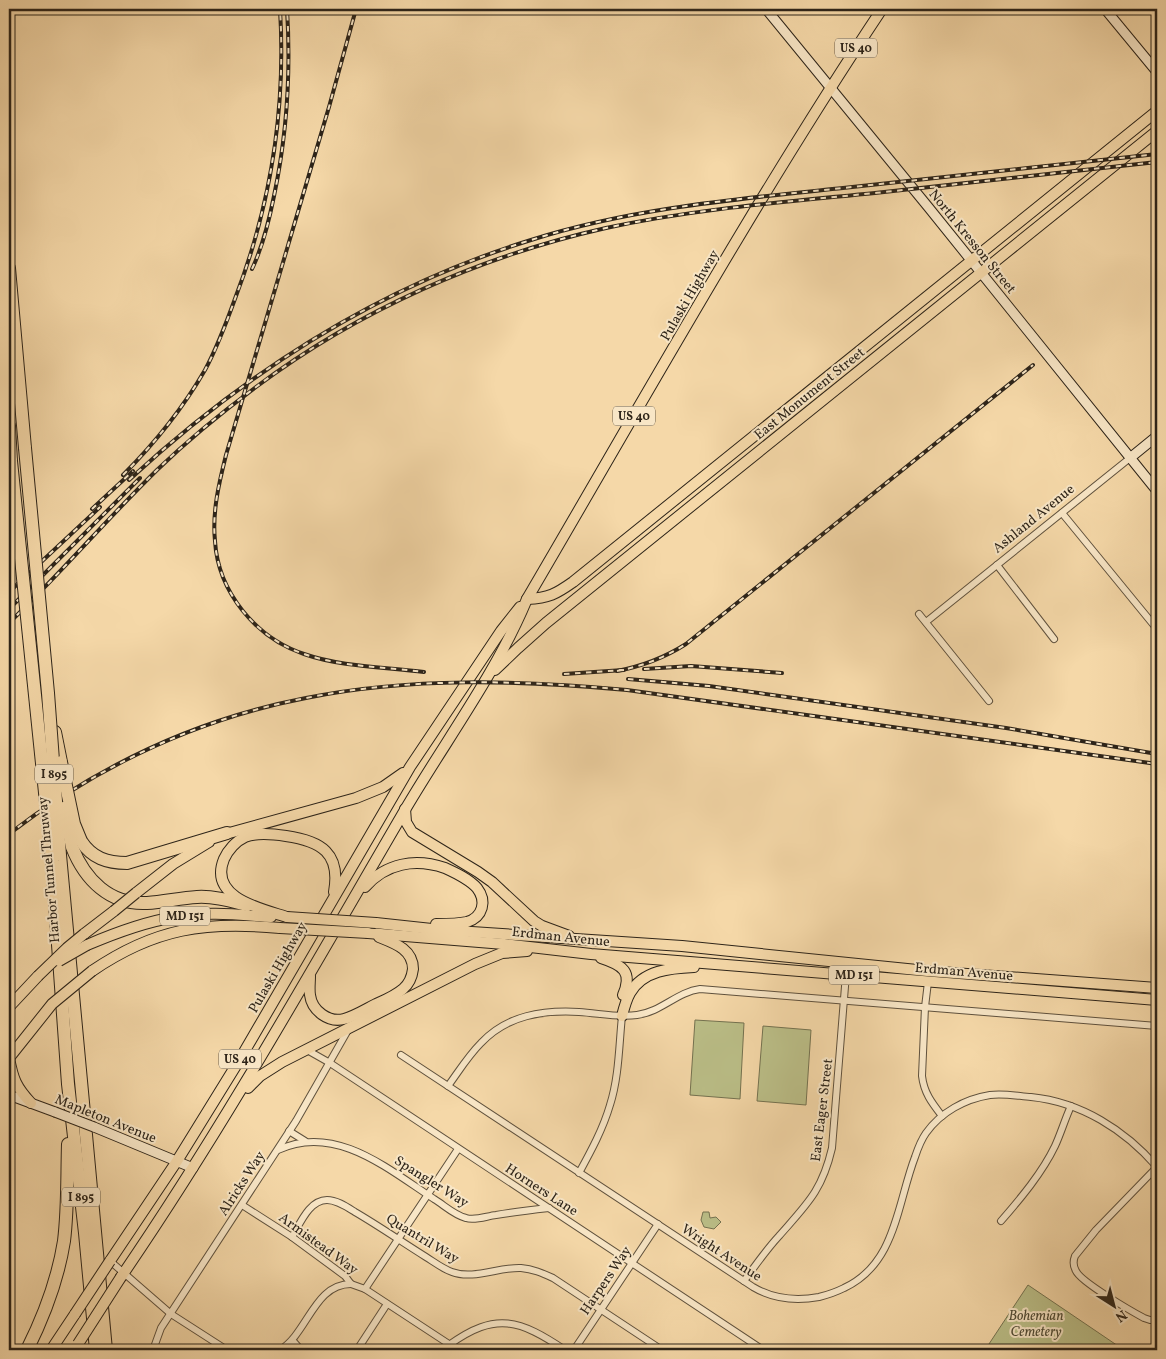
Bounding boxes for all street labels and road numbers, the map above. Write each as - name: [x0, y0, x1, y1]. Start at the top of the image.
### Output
- road number: US 40: [835, 38, 877, 58]
- street label: North Kresson Street: [924, 186, 1020, 298]
- street label: Pulaski Highway: [656, 246, 724, 345]
- street label: East Monument Street: [751, 344, 869, 445]
- road number: US 40: [613, 406, 655, 426]
- street label: Ashland Avenue: [989, 480, 1079, 558]
- road number: I 895: [35, 764, 73, 784]
- street label: Harbor Tunnel Thruway: [34, 796, 65, 944]
- road number: MD 151: [160, 906, 210, 926]
- street label: Pulaski Highway: [244, 918, 312, 1017]
- street label: Erdman Avenue: [511, 923, 611, 952]
- street label: Erdman Avenue: [914, 959, 1014, 986]
- road number: MD 151: [829, 966, 879, 984]
- road number: US 40: [219, 1050, 261, 1068]
- street label: East Eager Street: [807, 1058, 838, 1163]
- street label: Mapleton Avenue: [52, 1090, 159, 1149]
- street label: Alricks Way: [214, 1148, 270, 1220]
- street label: Spangler Way: [390, 1152, 472, 1213]
- street label: Horners Lane: [501, 1160, 582, 1221]
- road number: I 895: [62, 1188, 100, 1206]
- street label: Armistead Way: [274, 1209, 362, 1280]
- street label: Quantril Way: [382, 1210, 463, 1269]
- street label: Wright Avenue: [677, 1220, 765, 1287]
- street label: Harpers Way: [576, 1242, 637, 1319]

